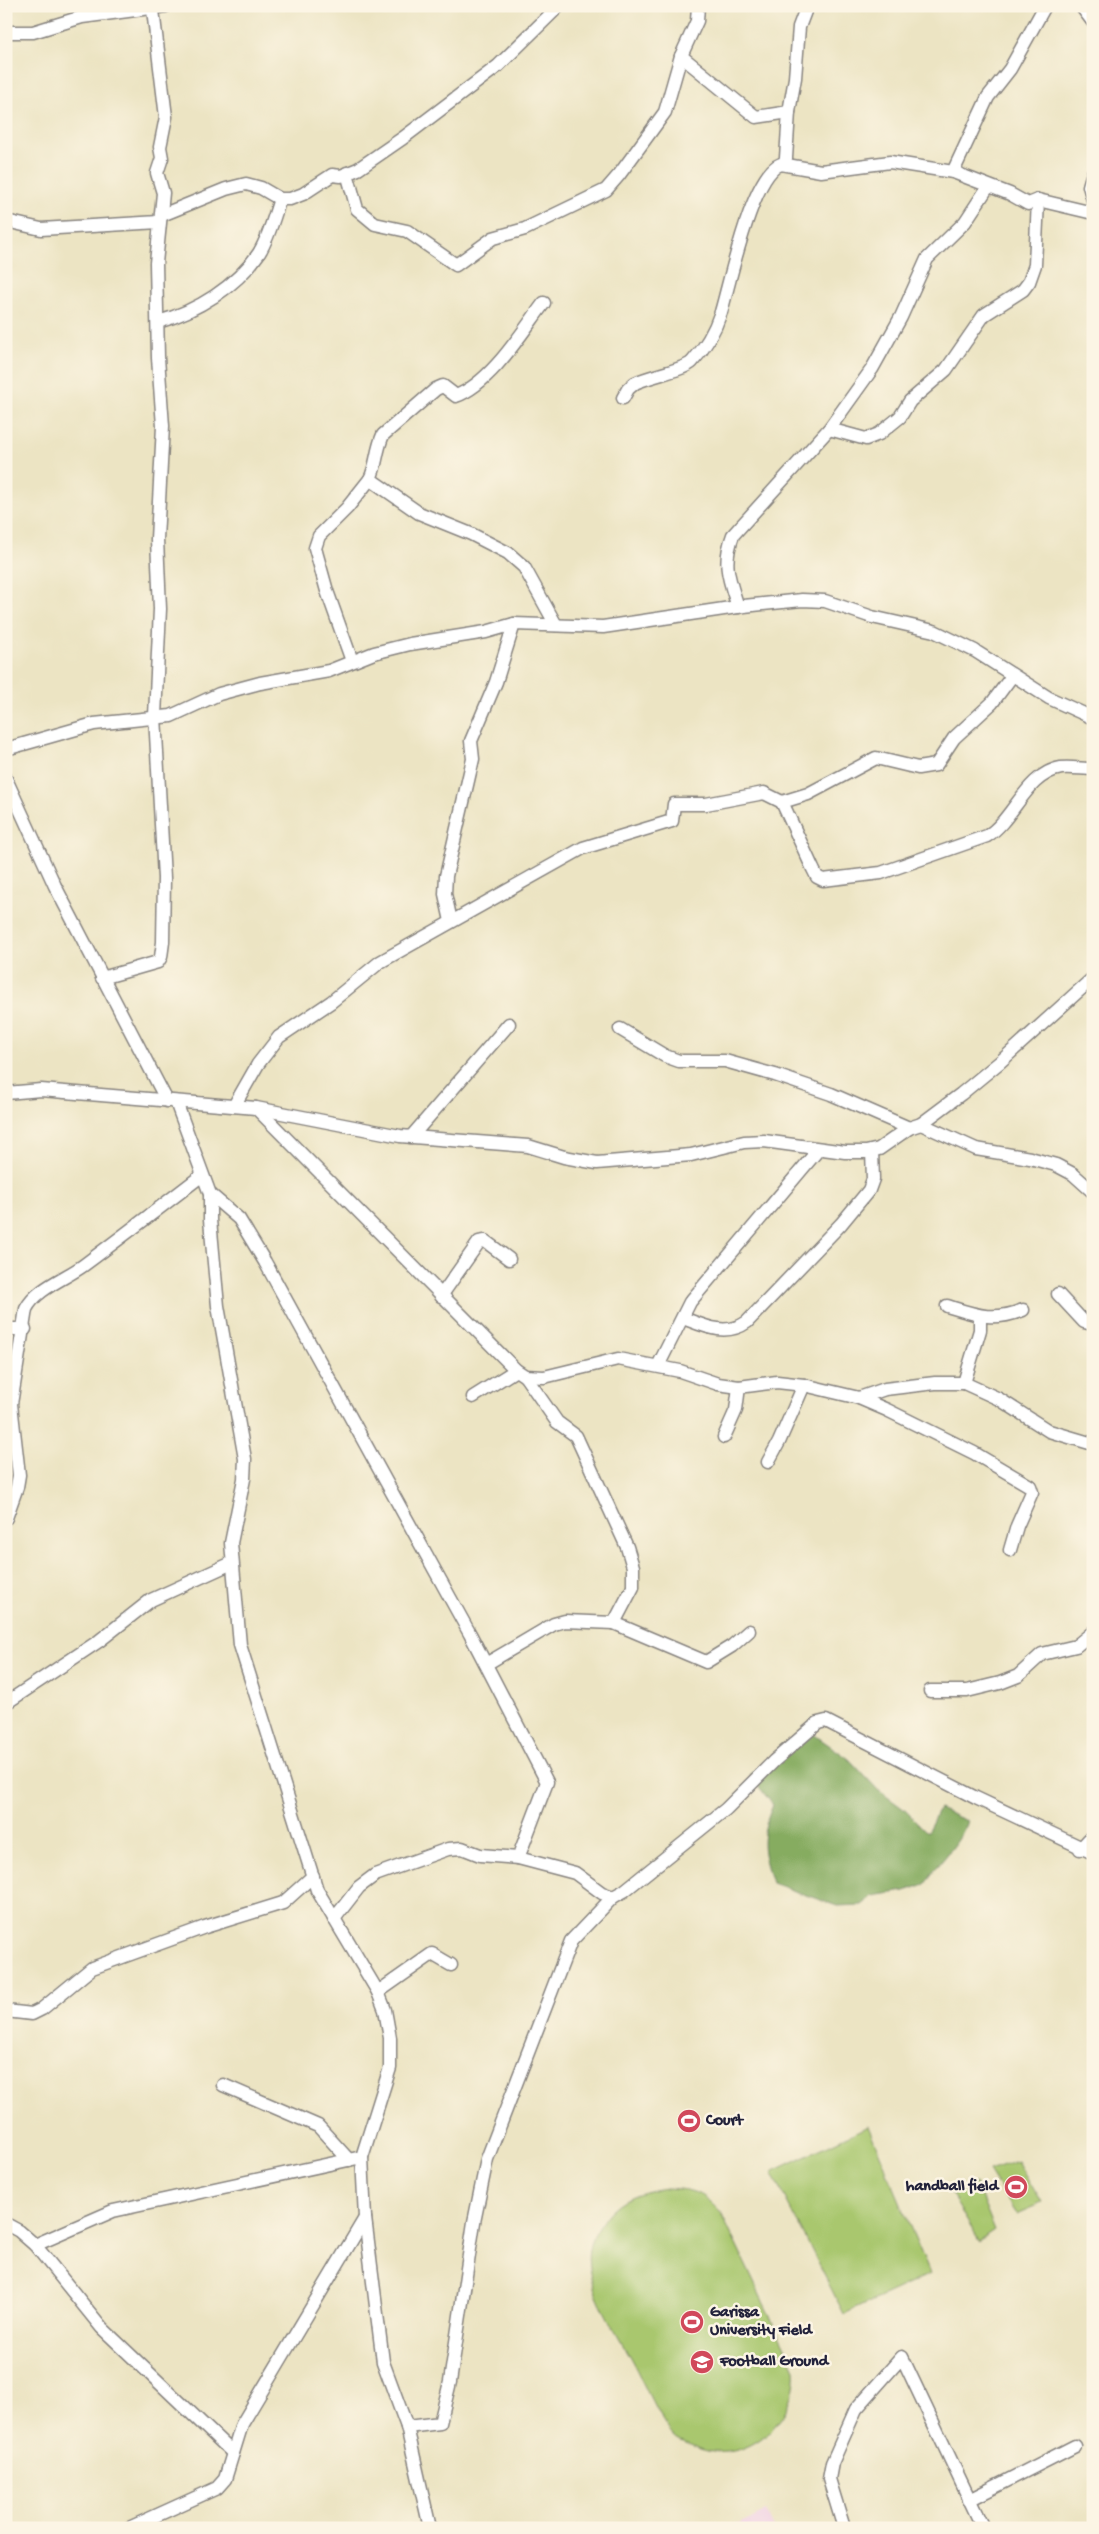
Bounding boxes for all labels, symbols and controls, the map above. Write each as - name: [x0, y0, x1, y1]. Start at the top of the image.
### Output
- sports icon: Court: [676, 2108, 702, 2134]
- place label: Court: [705, 2112, 744, 2131]
- sports icon: handball field: [1003, 2174, 1029, 2200]
- place label: handball field: [906, 2177, 1000, 2197]
- place label: Garissa University Field: [710, 2304, 813, 2341]
- sports icon: Garissa University Field: [679, 2309, 705, 2335]
- school or university icon: Football Ground: [689, 2349, 715, 2375]
- place label: Football Ground: [719, 2353, 830, 2372]

